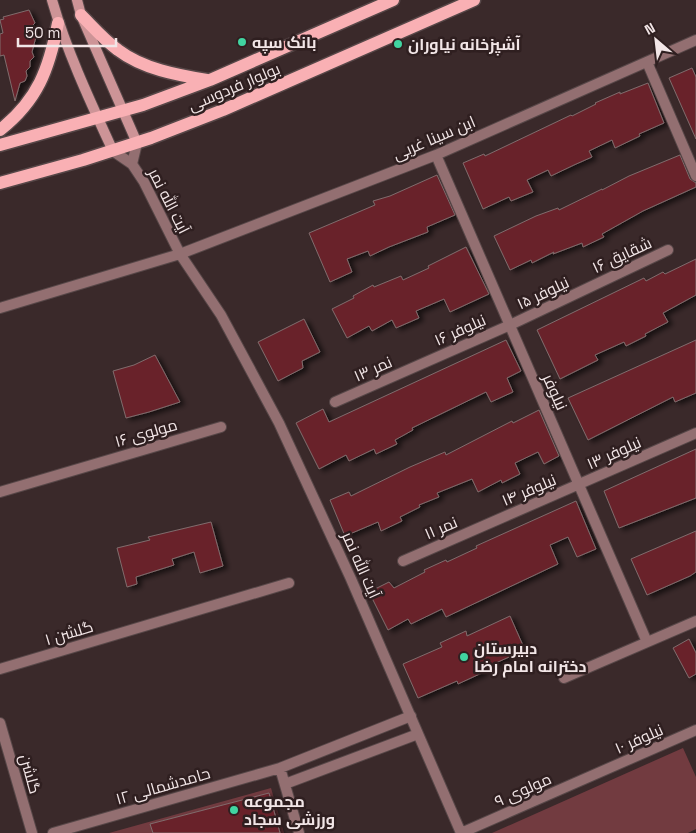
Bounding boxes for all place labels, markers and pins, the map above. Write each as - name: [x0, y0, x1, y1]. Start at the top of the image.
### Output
- place label: بانک سپه: [252, 32, 316, 54]
- place label: آشپزخانه نیاوران: [408, 34, 521, 56]
- marker: بانک سپه: [236, 36, 248, 48]
- marker: آشپزخانه نیاوران: [392, 38, 404, 50]
- place label: دبیرستان دخترانه امام رضا: [474, 638, 587, 678]
- marker: دبیرستان دخترانه امام رضا: [458, 651, 470, 663]
- place label: مجموعه ورزشی سجاد: [244, 791, 335, 830]
- marker: مجموعه ورزشی سجاد: [228, 804, 240, 816]

